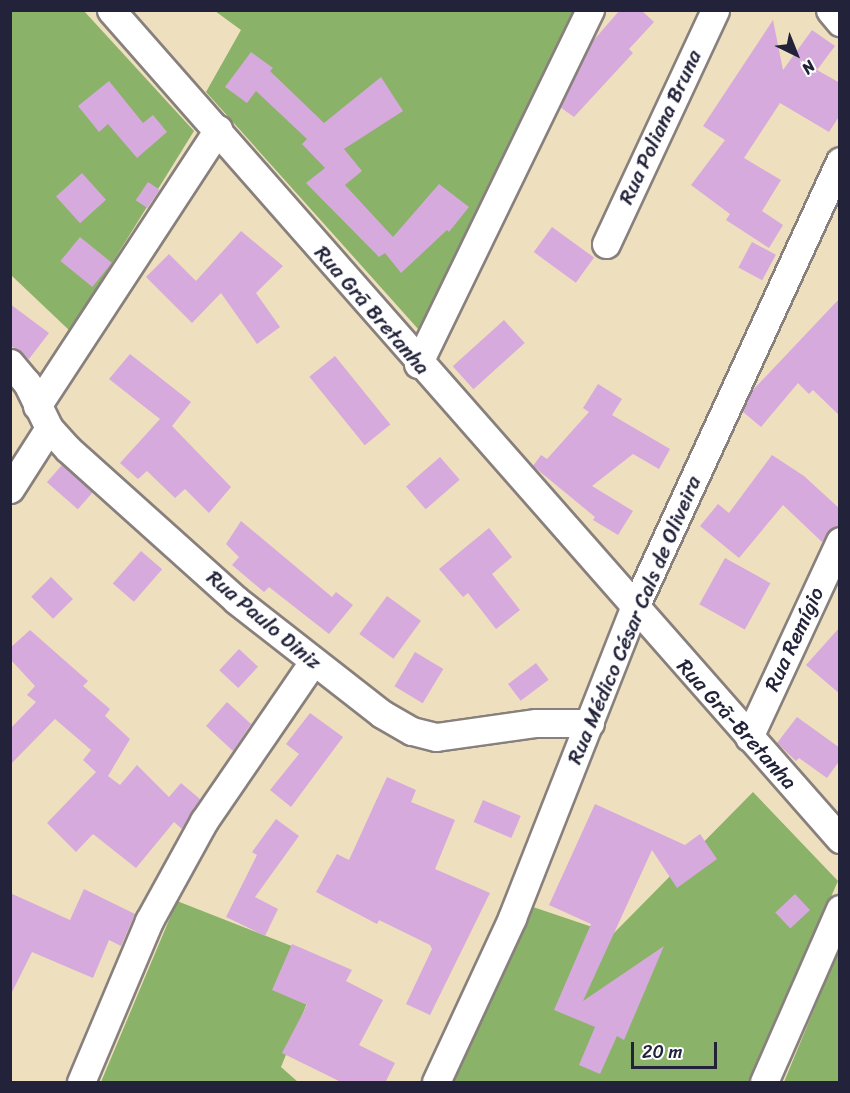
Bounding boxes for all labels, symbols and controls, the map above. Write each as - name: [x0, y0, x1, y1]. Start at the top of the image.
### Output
- north arrow: [766, 24, 826, 84]
- street label: Rua Poliana Bruna: [613, 46, 707, 208]
- text: N: [795, 53, 823, 82]
- street label: Rua Grã Bretanha: [309, 240, 435, 380]
- street label: Rua Médico César Cals de Oliveira: [561, 471, 707, 769]
- street label: Rua Paulo Diniz: [202, 565, 326, 675]
- street label: Rua Remígio: [759, 583, 829, 695]
- street label: Rua Grã-Bretanha: [672, 654, 802, 794]
- scale bar: [634, 1030, 720, 1068]
- text: 20 m: [642, 1036, 682, 1068]

